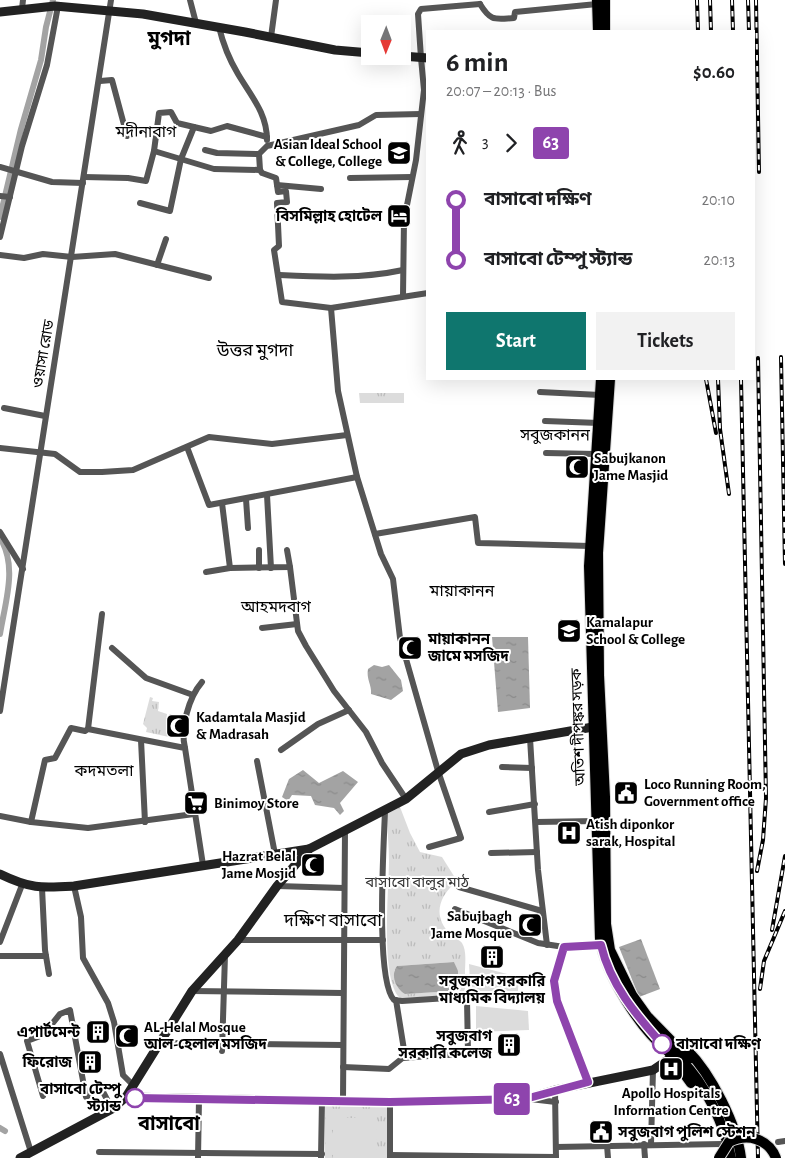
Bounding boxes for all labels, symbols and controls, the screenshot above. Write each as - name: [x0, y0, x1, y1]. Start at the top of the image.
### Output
- north arrow: [361, 15, 411, 65]
- map controls: [361, 15, 411, 65]
- district label: মুগদা: [146, 29, 191, 50]
- text: 6 min: [446, 49, 508, 77]
- text: $0.60: [693, 63, 735, 82]
- text: 20:07 – 20:13 · Bus: [446, 83, 557, 99]
- district label: মদীনাবাগ: [115, 122, 177, 140]
- icon: walk: [446, 129, 474, 157]
- icon: forward: [497, 129, 525, 157]
- text: 3: [482, 134, 489, 150]
- text: 63: [543, 134, 559, 152]
- place label: Asian Ideal School & College, College: [274, 137, 382, 169]
- school or university icon: Asian Ideal School & College, College: [386, 140, 412, 166]
- text: বাসাবো দক্ষিণ: [484, 190, 591, 209]
- text: 20:10: [702, 192, 735, 208]
- hotel icon: বিসমিল্লাহ হোটেল: [386, 203, 412, 229]
- place label: বিসমিল্লাহ হোটেল: [275, 207, 383, 224]
- text: বাসাবো টেম্পু স্ট্যান্ড: [484, 250, 633, 269]
- text: 20:13: [704, 252, 735, 268]
- button: Start: [446, 312, 586, 370]
- button: Tickets: [596, 312, 735, 370]
- street label: ওয়াসা রোড: [30, 318, 57, 390]
- district label: উত্তর মুগদা: [216, 340, 294, 361]
- district label: সবুজকানন: [519, 427, 590, 444]
- place label: Sabujkanon Jame Masjid: [594, 451, 668, 483]
- mosque icon: Sabujkanon Jame Masjid: [564, 454, 590, 480]
- district label: মায়াকানন: [429, 583, 495, 599]
- district label: আহমদবাগ: [240, 599, 312, 615]
- place label: Kamalapur School & College: [586, 615, 685, 647]
- school or university icon: Kamalapur School & College: [556, 618, 582, 644]
- place label: মায়াকানন জামে মসজিদ: [427, 632, 509, 664]
- mosque icon: মায়াকানন জামে মসজিদ: [397, 635, 423, 661]
- street label: অতিশ দীপঙ্কর সড়ক: [568, 667, 588, 787]
- place label: Kadamtala Masjid & Madrasah: [196, 710, 306, 742]
- mosque icon: Kadamtala Masjid & Madrasah: [165, 713, 191, 739]
- district label: কদমতলা: [74, 763, 134, 779]
- place label: Loco Running Room, Government office: [644, 777, 766, 809]
- public building icon: Loco Running Room, Government office: [613, 780, 639, 806]
- supermarket icon: Binimoy Store: [183, 790, 209, 816]
- place label: Binimoy Store: [214, 796, 299, 811]
- place label: Atish diponkor sarak, Hospital: [586, 817, 676, 849]
- hospital icon: Atish diponkor sarak, Hospital: [556, 820, 582, 846]
- place label: Hazrat Belal Jame Mosjid: [222, 849, 296, 881]
- mosque icon: Hazrat Belal Jame Mosjid: [300, 852, 326, 878]
- park label: বাসাবো বালুর মাঠ: [364, 873, 470, 891]
- place label: Sabujbagh Jame Mosque: [431, 909, 512, 941]
- district label: দক্ষিণ বাসাবো: [283, 910, 382, 930]
- mosque icon: Sabujbagh Jame Mosque: [517, 912, 543, 938]
- building icon: সবুজবাগ সরকারি মাধ্যমিক বিদ্যালয়: [479, 944, 505, 970]
- place label: সবুজবাগ সরকারি মাধ্যমিক বিদ্যালয়: [438, 972, 546, 1006]
- building icon: এপার্টমেন্ট: [85, 1019, 111, 1045]
- place label: AL-Helal Mosque আল-হেলাল মসজিদ: [143, 1020, 267, 1052]
- place label: এপার্টমেন্ট: [17, 1021, 81, 1040]
- mosque icon: AL-Helal Mosque আল-হেলাল মসজিদ: [114, 1023, 140, 1049]
- place label: সবুজবাগ সরকারি কলেজ: [397, 1029, 493, 1061]
- building icon: সবুজবাগ সরকারি কলেজ: [496, 1032, 522, 1058]
- marker: বাসাবো দক্ষিণ: [652, 1034, 672, 1054]
- place label: বাসাবো দক্ষিণ: [675, 1035, 761, 1052]
- building icon: ফিরোজ: [77, 1049, 103, 1075]
- place label: ফিরোজ: [22, 1053, 72, 1070]
- hospital icon: Apollo Hospitals Information Centre: [658, 1056, 684, 1082]
- place label: বাসাবো টেম্পু স্ট্যান্ড: [39, 1080, 123, 1114]
- line badge: 63: [490, 1083, 534, 1115]
- place label: Apollo Hospitals Information Centre: [613, 1086, 729, 1118]
- marker: বাসাবো টেম্পু স্ট্যান্ড: [125, 1088, 145, 1108]
- text: 63: [504, 1090, 520, 1108]
- district label: বাসাবো: [137, 1114, 200, 1134]
- public building icon: সবুজবাগ পুলিশ স্টেশন: [588, 1119, 614, 1145]
- place label: সবুজবাগ পুলিশ স্টেশন: [617, 1123, 756, 1142]

